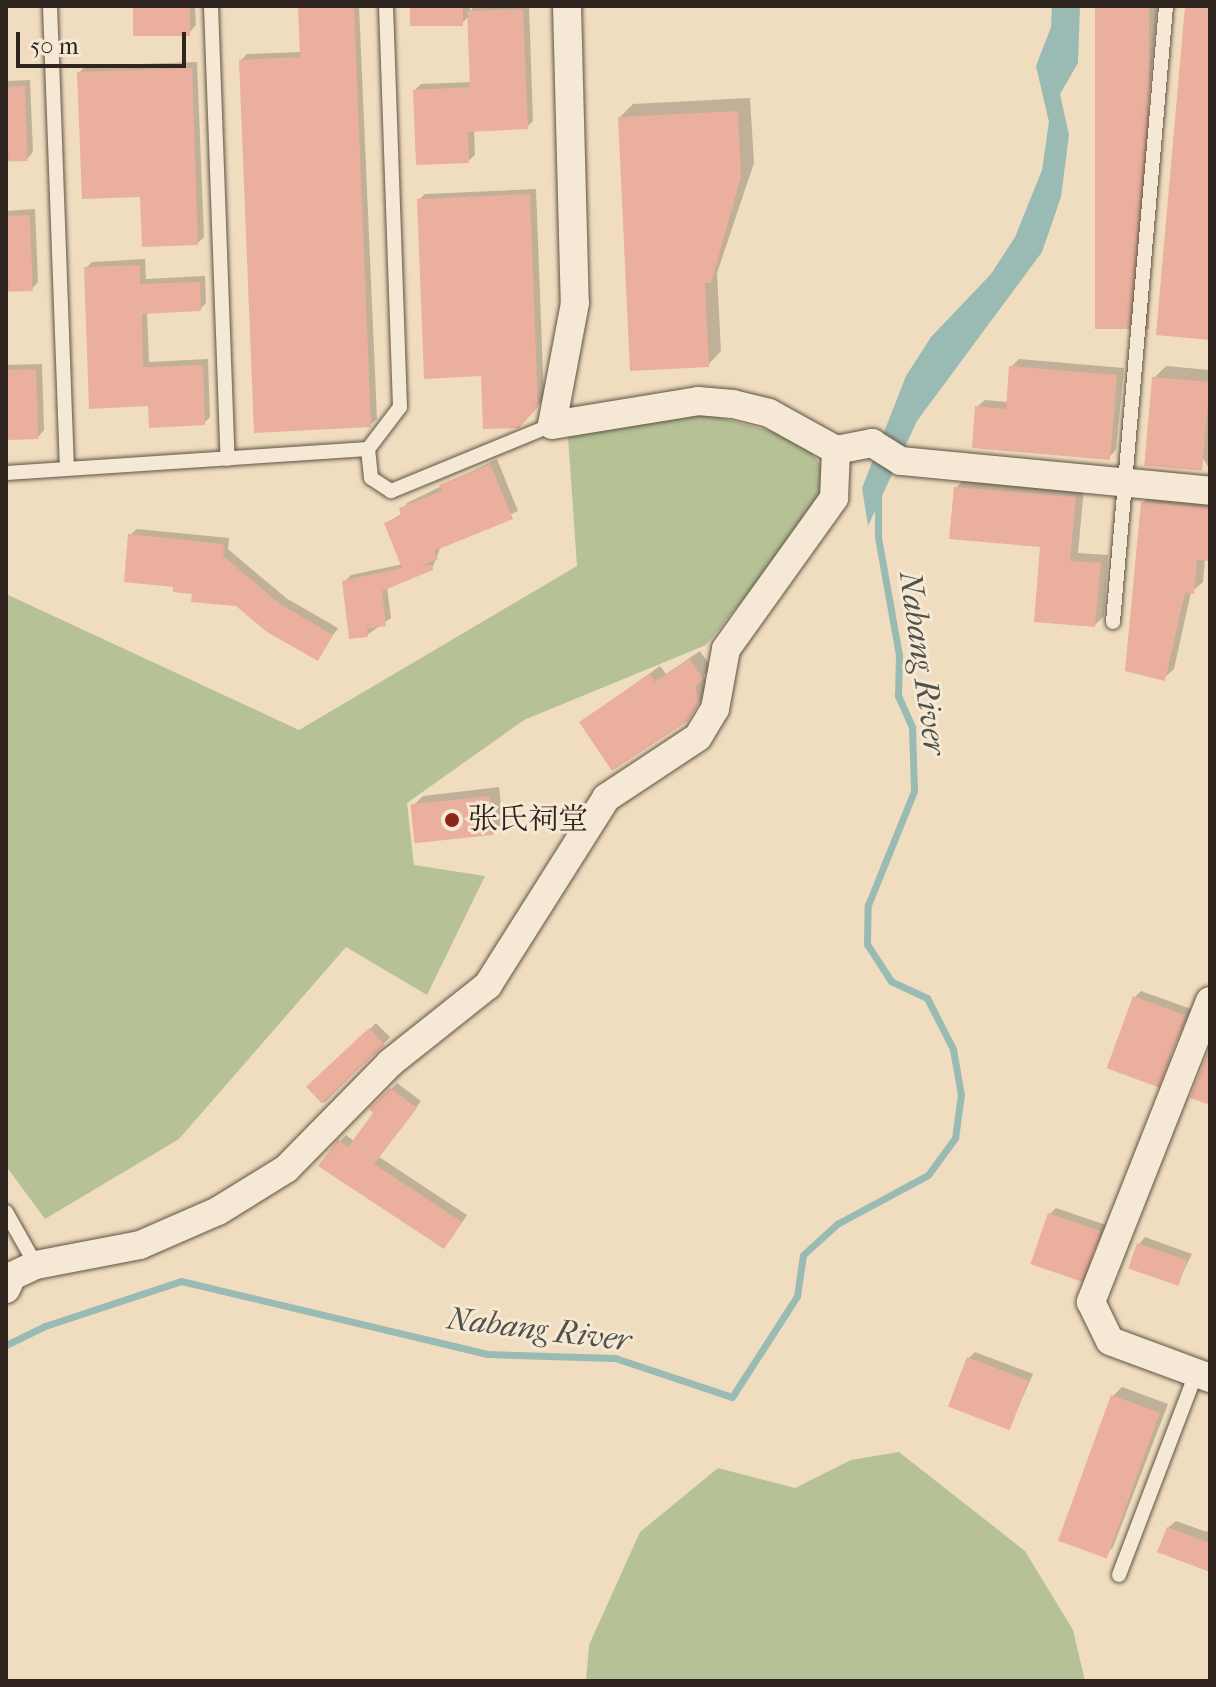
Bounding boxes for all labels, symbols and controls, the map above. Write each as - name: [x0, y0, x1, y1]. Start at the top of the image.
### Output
- scale bar: [20, 16, 190, 66]
- text: 50 m: [30, 32, 79, 60]
- water label: Nabang River: [890, 569, 954, 757]
- place label: 张氏祠堂: [468, 802, 588, 838]
- marker: 张氏祠堂: [443, 811, 461, 829]
- water label: Nabang River: [445, 1300, 633, 1360]

